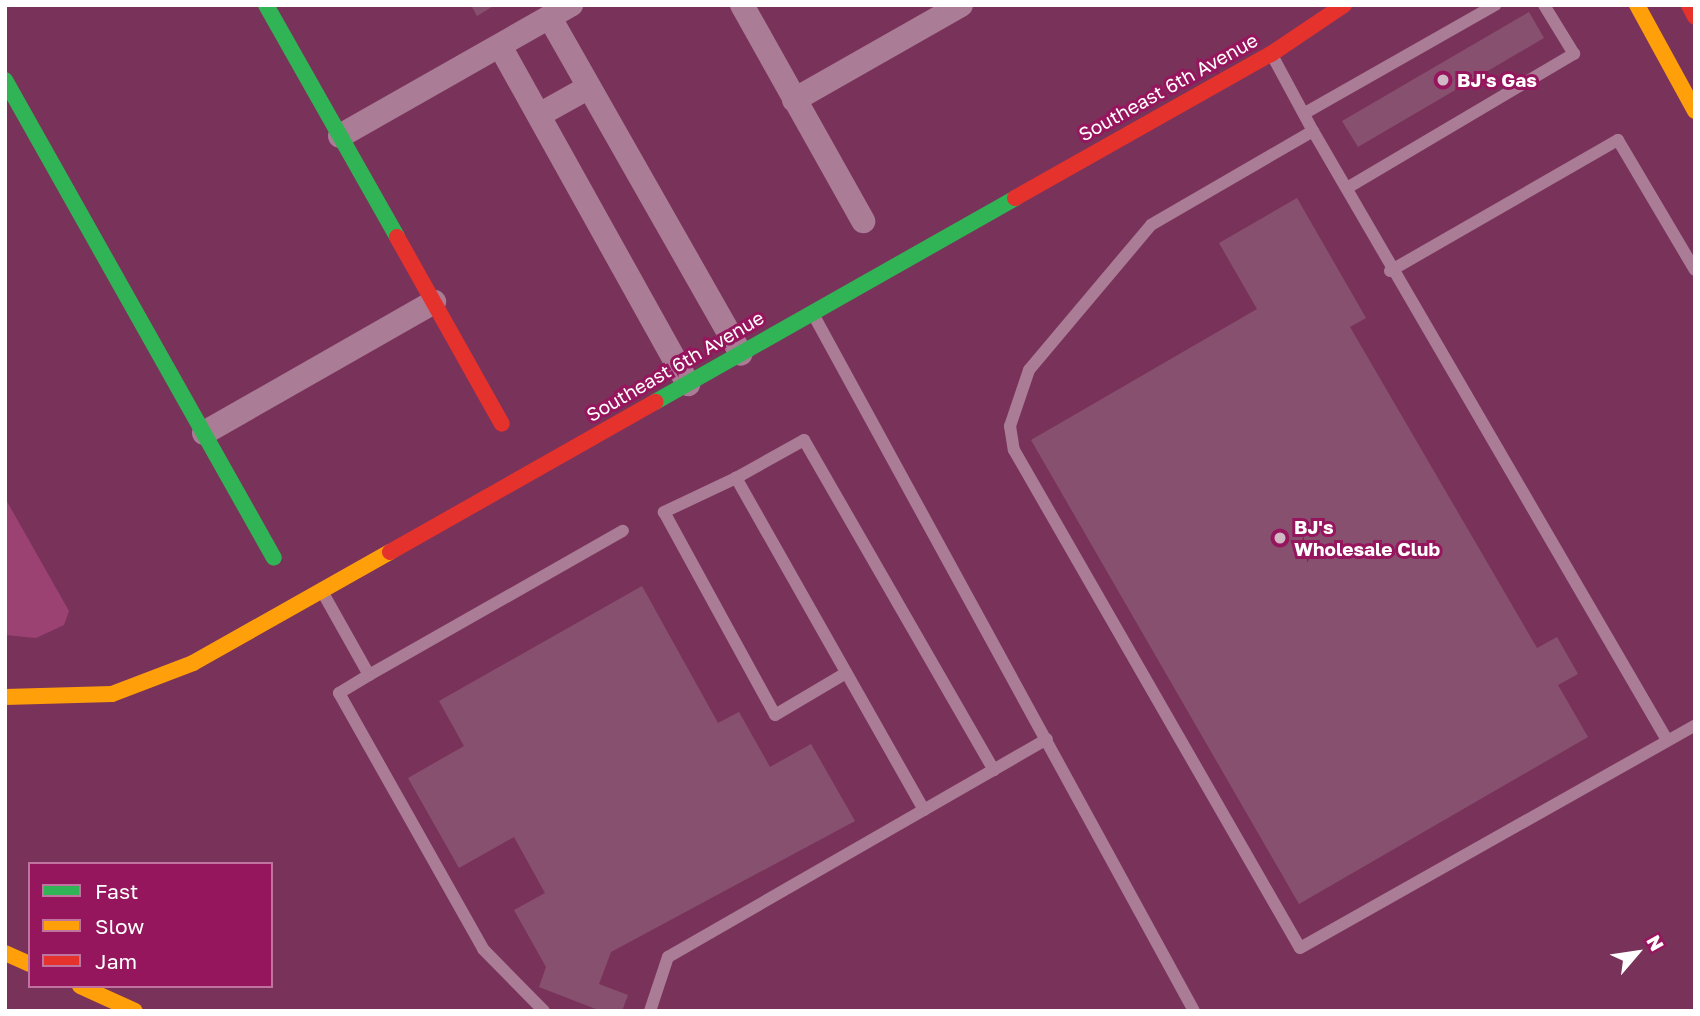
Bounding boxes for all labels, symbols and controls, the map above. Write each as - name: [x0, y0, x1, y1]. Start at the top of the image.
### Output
- street label: Southeast 6th Avenue: [1075, 28, 1261, 146]
- place label: BJ's Gas: [1457, 69, 1537, 91]
- marker: BJ's Gas: [1435, 72, 1451, 88]
- street label: Southeast 6th Avenue: [582, 306, 768, 426]
- place label: BJ's Wholesale Club: [1294, 516, 1440, 560]
- marker: BJ's Wholesale Club: [1272, 530, 1288, 546]
- legend: [28, 862, 273, 988]
- text: Fast: [95, 878, 138, 904]
- text: Slow: [95, 913, 144, 939]
- north arrow: [1602, 918, 1672, 988]
- text: N: [1642, 931, 1669, 954]
- text: Jam: [95, 948, 137, 974]

